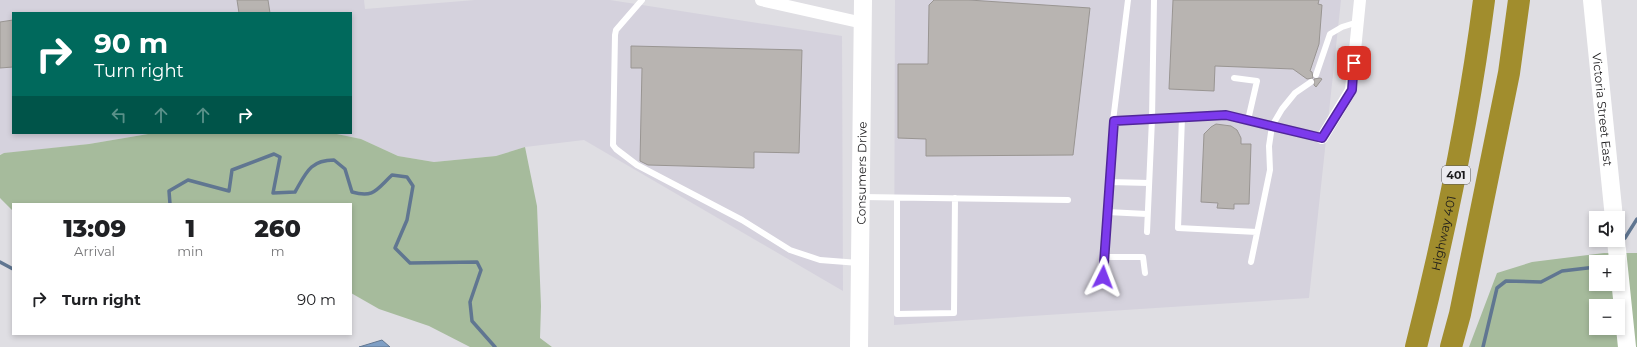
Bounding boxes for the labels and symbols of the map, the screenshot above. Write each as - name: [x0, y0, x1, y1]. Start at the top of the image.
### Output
- pin: [1337, 46, 1371, 80]
- street label: Victoria Street East: [1590, 52, 1616, 167]
- street label: Consumers Drive: [853, 121, 869, 225]
- road number: 401: [1442, 166, 1470, 184]
- street label: Highway 401: [1427, 194, 1458, 272]
- position arrow: [1082, 256, 1124, 298]

